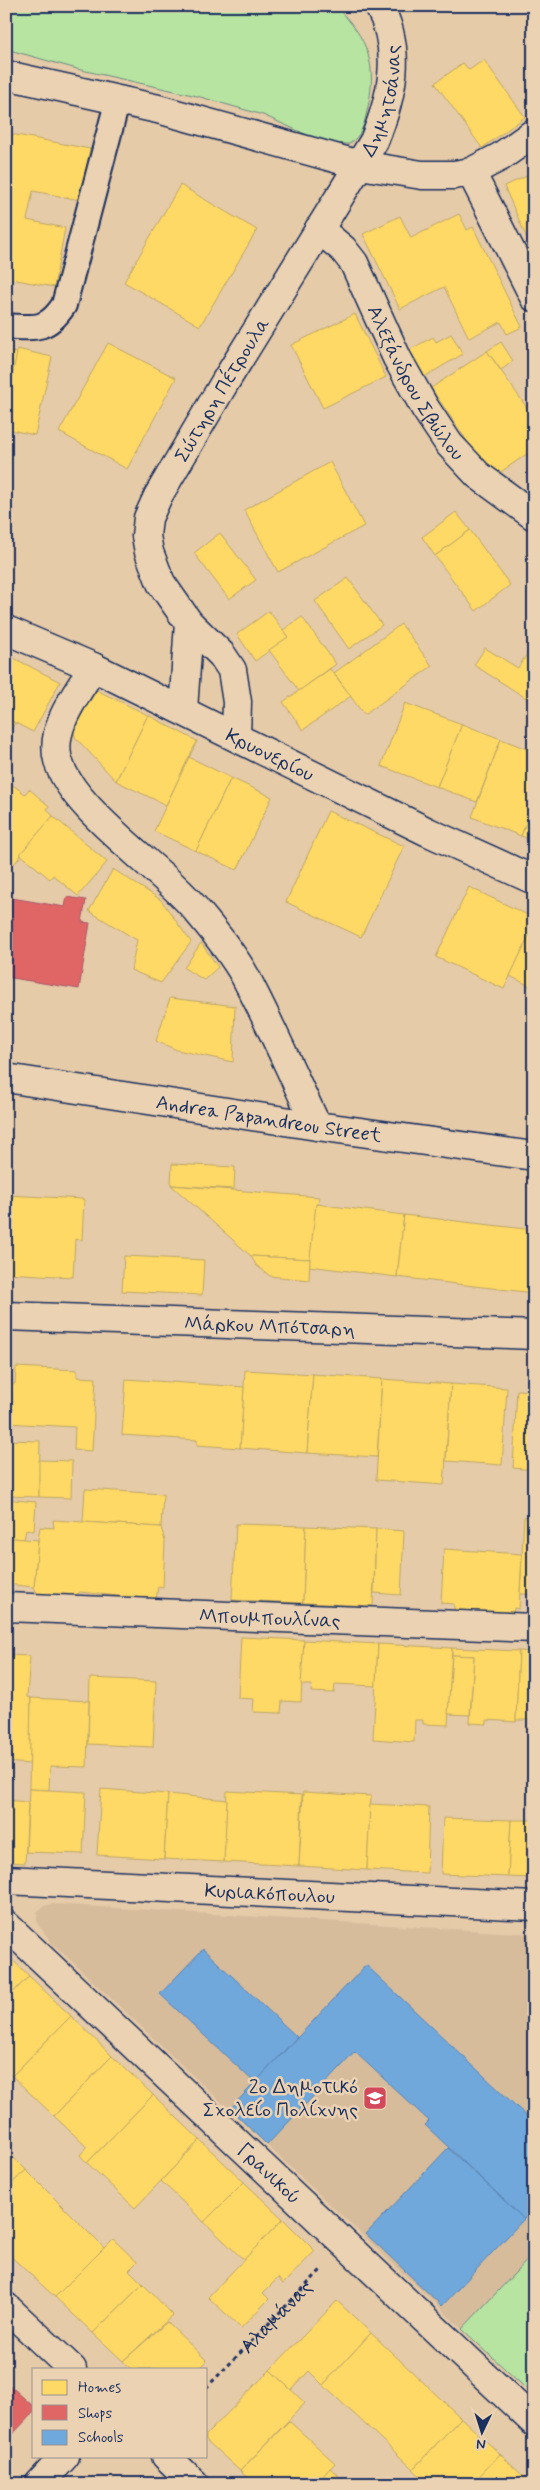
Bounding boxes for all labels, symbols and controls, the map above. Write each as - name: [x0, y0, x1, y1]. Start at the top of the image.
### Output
- street label: Δημητσάνας: [356, 44, 408, 162]
- street label: Αλεξάνδρου Σβώλου: [360, 301, 470, 467]
- street label: Σώτηρη Πέτρουλα: [169, 313, 277, 468]
- street label: Κρυονερίου: [221, 722, 318, 789]
- street label: Andrea Papandreou Street: [154, 1089, 383, 1150]
- street label: Μάρκου Μπότσαρη: [184, 1310, 356, 1344]
- street label: Μπουμπουλίνας: [198, 1603, 341, 1635]
- street label: Κυριακόπουλου: [204, 1878, 335, 1911]
- place label: 2ο Δημοτικό Σχολείο Πολίχνης: [203, 2074, 358, 2124]
- school or university icon: 2ο Δημοτικό Σχολείο Πολίχνης: [362, 2085, 388, 2111]
- street label: Γρανικού: [231, 2137, 306, 2211]
- street label: Αλαμάνας: [235, 2275, 319, 2360]
- legend: [32, 2368, 208, 2458]
- text: Homes: [78, 2378, 121, 2398]
- text: Shops: [78, 2404, 113, 2424]
- north arrow: [458, 2408, 508, 2458]
- text: Schools: [78, 2428, 124, 2448]
- text: N: [476, 2435, 486, 2453]

